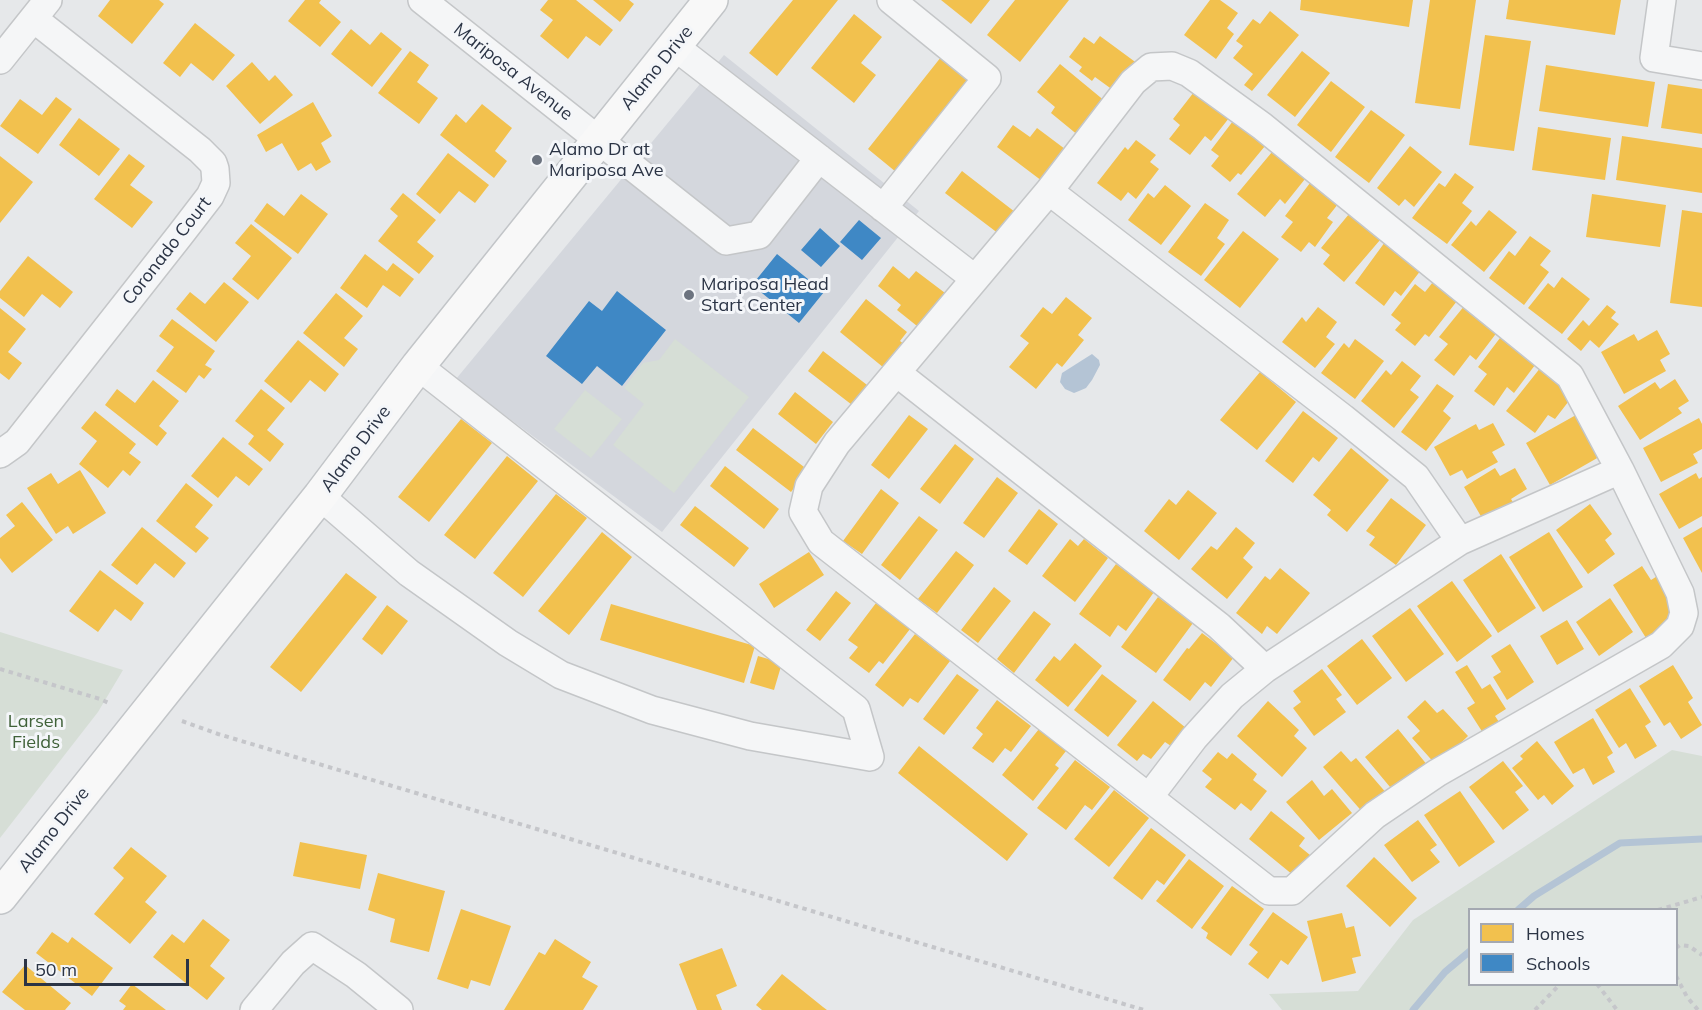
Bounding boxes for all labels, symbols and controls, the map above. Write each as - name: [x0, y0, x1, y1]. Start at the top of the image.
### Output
- street label: Mariposa Avenue: [449, 19, 577, 125]
- street label: Alamo Drive: [616, 21, 698, 115]
- place label: Alamo Dr at Mariposa Ave: [549, 139, 664, 182]
- marker: Alamo Dr at Mariposa Ave: [530, 153, 544, 167]
- street label: Coronado Court: [118, 193, 216, 309]
- place label: Mariposa Head Start Center: [701, 274, 829, 316]
- marker: Mariposa Head Start Center: [682, 288, 696, 302]
- street label: Alamo Drive: [317, 402, 395, 496]
- park label: Larsen Fields: [8, 711, 64, 754]
- street label: Alamo Drive: [14, 783, 94, 877]
- legend: [1468, 908, 1678, 986]
- text: Homes: [1526, 922, 1585, 945]
- scale bar: [27, 947, 192, 985]
- text: Schools: [1526, 952, 1590, 975]
- text: 50 m: [35, 958, 77, 981]

